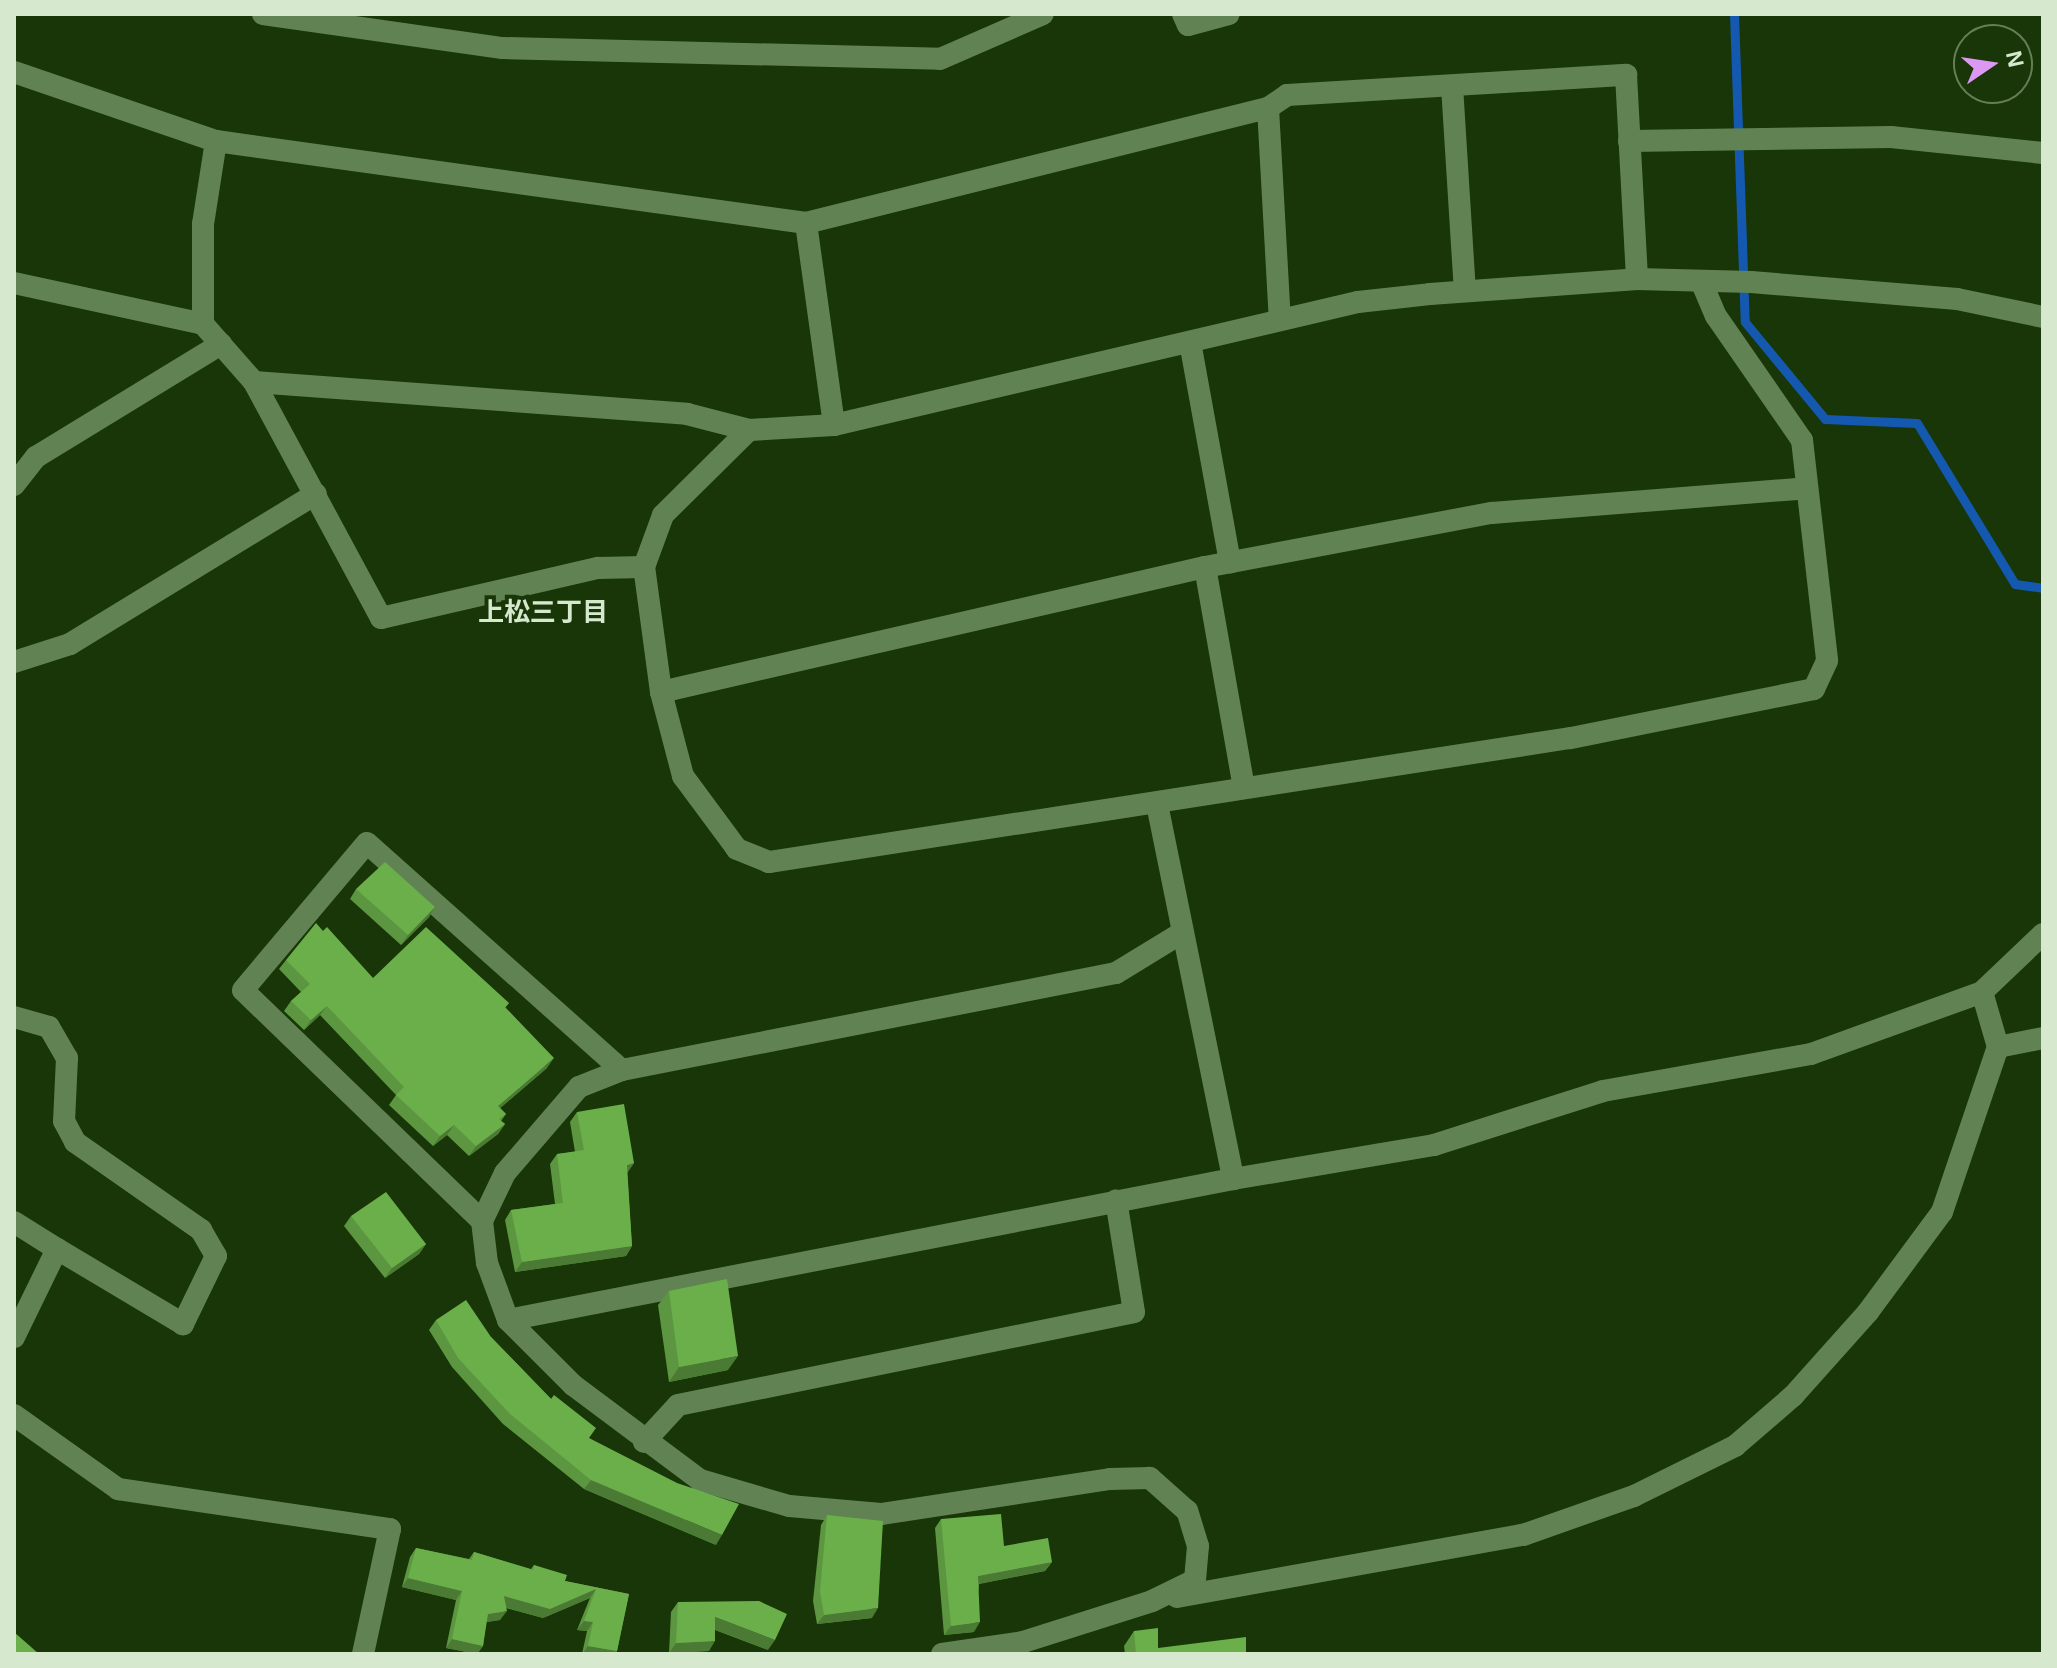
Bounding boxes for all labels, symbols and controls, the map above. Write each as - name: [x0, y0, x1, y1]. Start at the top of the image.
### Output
- north arrow: [1953, 24, 2033, 104]
- text: N: [2001, 48, 2029, 69]
- district label: 上松三丁目: [478, 597, 608, 629]

